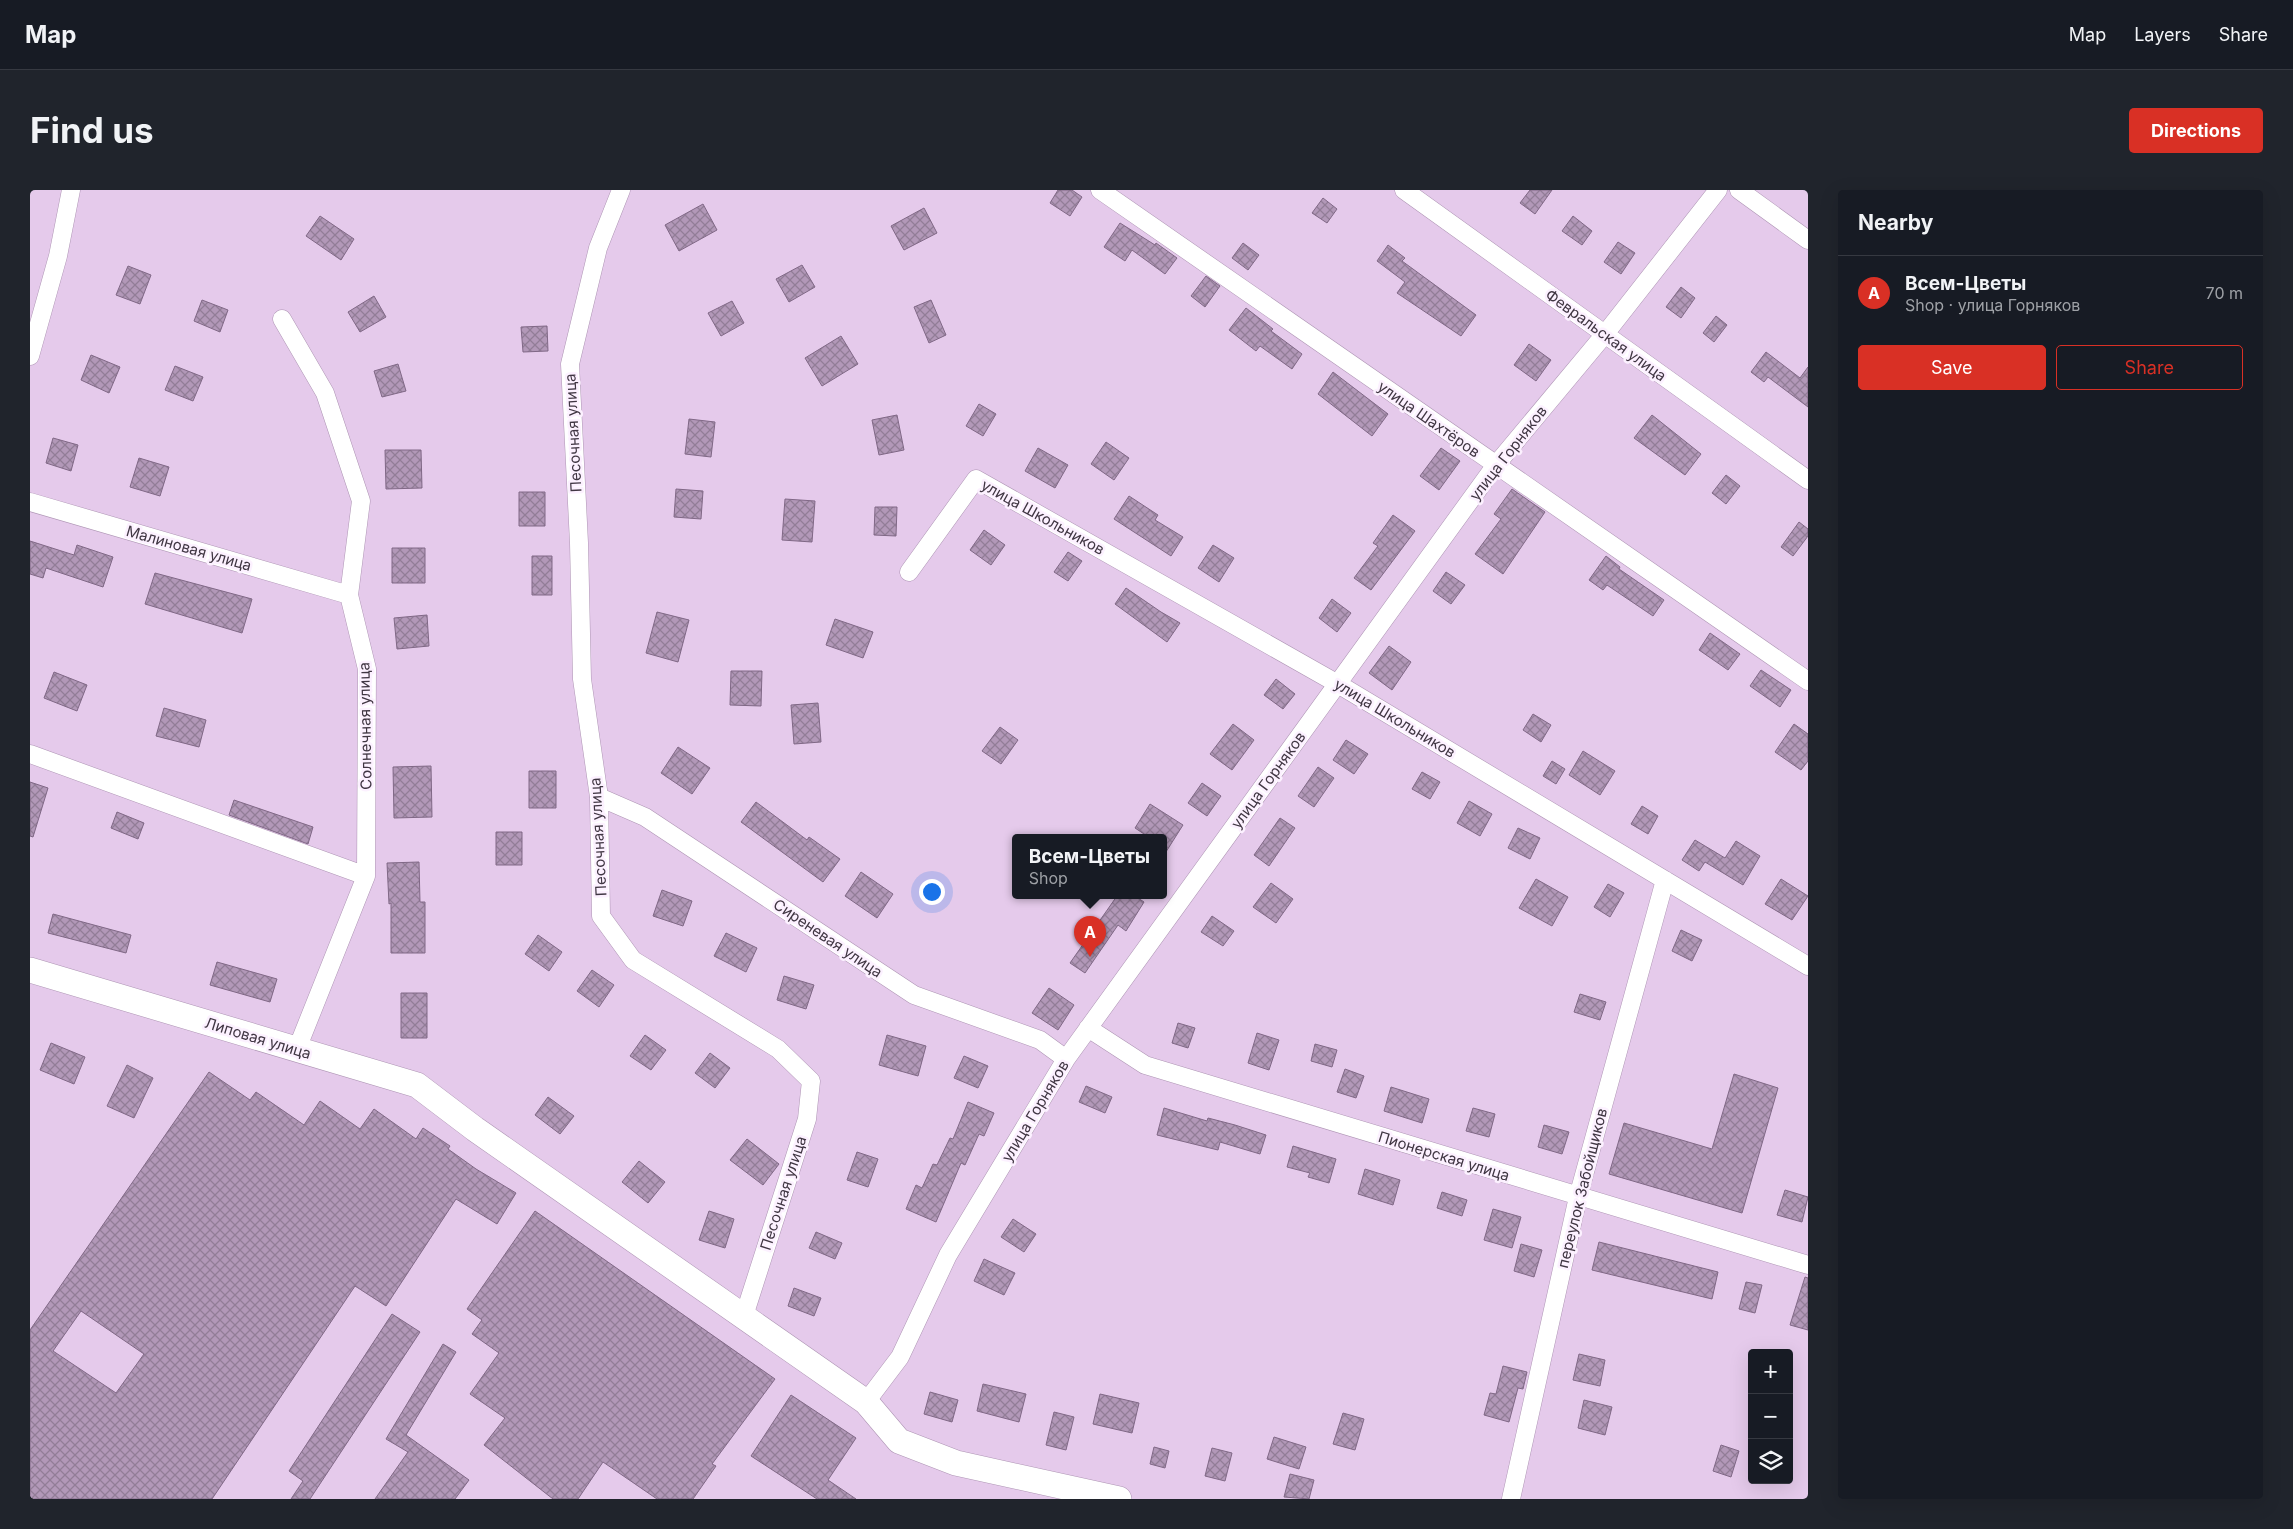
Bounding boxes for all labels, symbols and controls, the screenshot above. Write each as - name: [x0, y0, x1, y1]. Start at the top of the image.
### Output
- text: Map: [25, 20, 76, 49]
- text: Map: [2069, 24, 2106, 45]
- text: Layers: [2134, 24, 2191, 45]
- text: Share: [2219, 24, 2268, 45]
- button: Directions: [2129, 108, 2263, 153]
- text: Find us: [30, 109, 154, 151]
- text: Nearby: [1858, 210, 1933, 235]
- text: Всем-Цветы: [1905, 272, 2026, 295]
- text: A: [1868, 283, 1880, 303]
- text: 70 m: [2206, 283, 2243, 303]
- street label: Февральская улица: [1542, 285, 1670, 385]
- text: Shop · улица Горняков: [1905, 295, 2080, 315]
- button: Save: [1858, 345, 2046, 390]
- button: Share: [2056, 345, 2243, 390]
- street label: Песочная улица: [560, 373, 586, 493]
- street label: улица Шахтёров: [1374, 377, 1484, 461]
- street label: улица Горняков: [1465, 402, 1551, 504]
- street label: улица Школьников: [978, 475, 1108, 559]
- street label: Малиновая улица: [124, 521, 254, 575]
- street label: Солнечная улица: [354, 662, 376, 790]
- street label: улица Школьников: [1331, 674, 1459, 762]
- street label: улица Горняков: [1227, 728, 1309, 832]
- street label: Песочная улица: [585, 777, 611, 897]
- popup: [1012, 834, 1167, 899]
- text: Всем-Цветы: [1029, 845, 1150, 868]
- text: Shop: [1029, 868, 1068, 888]
- your location: [919, 879, 945, 905]
- street label: Сиреневая улица: [770, 894, 886, 982]
- pin: A: [1074, 916, 1106, 957]
- street label: Липовая улица: [203, 1013, 313, 1063]
- street label: улица Горняков: [997, 1057, 1073, 1165]
- street label: переулок Забойщиков: [1553, 1106, 1611, 1270]
- street label: Пионерская улица: [1376, 1127, 1512, 1185]
- street label: Песочная улица: [756, 1134, 810, 1252]
- map controls: [1748, 1349, 1793, 1484]
- button: +: [1748, 1349, 1793, 1394]
- button: −: [1748, 1394, 1793, 1439]
- button: layers: [1748, 1439, 1793, 1484]

